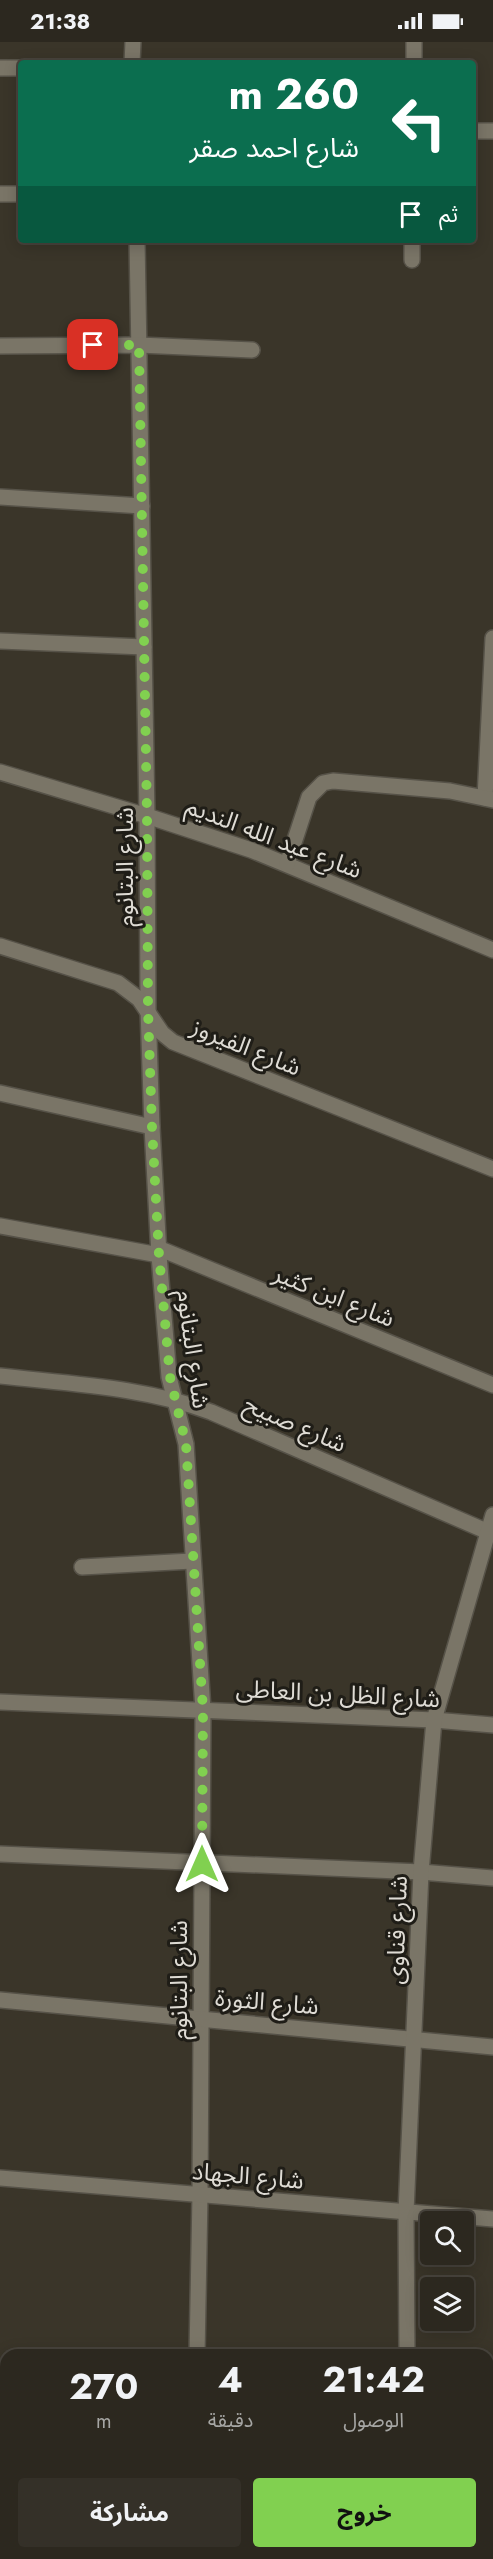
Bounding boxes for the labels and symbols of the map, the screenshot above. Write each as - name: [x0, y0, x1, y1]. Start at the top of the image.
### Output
- pin: [67, 319, 118, 370]
- street label: شارع عبد الله النديم: [181, 788, 367, 887]
- street label: شارع البتانوم: [107, 807, 143, 927]
- street label: شارع الفيروز: [185, 1008, 306, 1084]
- street label: شارع ابن كثير: [267, 1255, 400, 1336]
- street label: شارع البتانوم: [167, 1287, 219, 1411]
- street label: شارع صبيح: [238, 1386, 352, 1461]
- street label: شارع الظل بن العاطى: [235, 1671, 441, 1716]
- position arrow: [170, 1832, 234, 1896]
- street label: شارع قناوى: [377, 1875, 416, 1985]
- street label: شارع البتانوم: [161, 1920, 197, 2040]
- street label: شارع الثورة: [214, 1980, 320, 2023]
- street label: شارع الجهاد: [191, 2153, 305, 2198]

